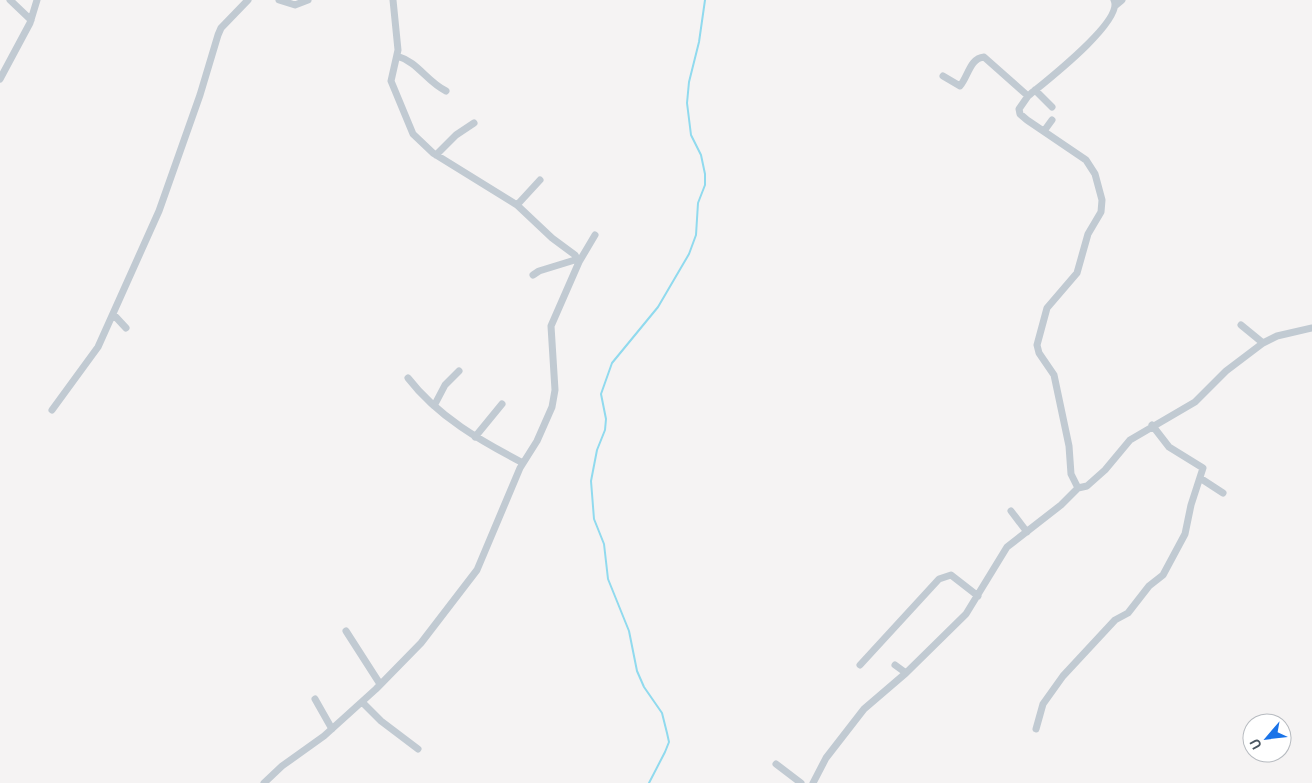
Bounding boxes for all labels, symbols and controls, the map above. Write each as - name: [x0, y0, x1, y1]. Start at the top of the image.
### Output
- north arrow: [1242, 713, 1292, 763]
- text: U: [1245, 736, 1266, 753]

